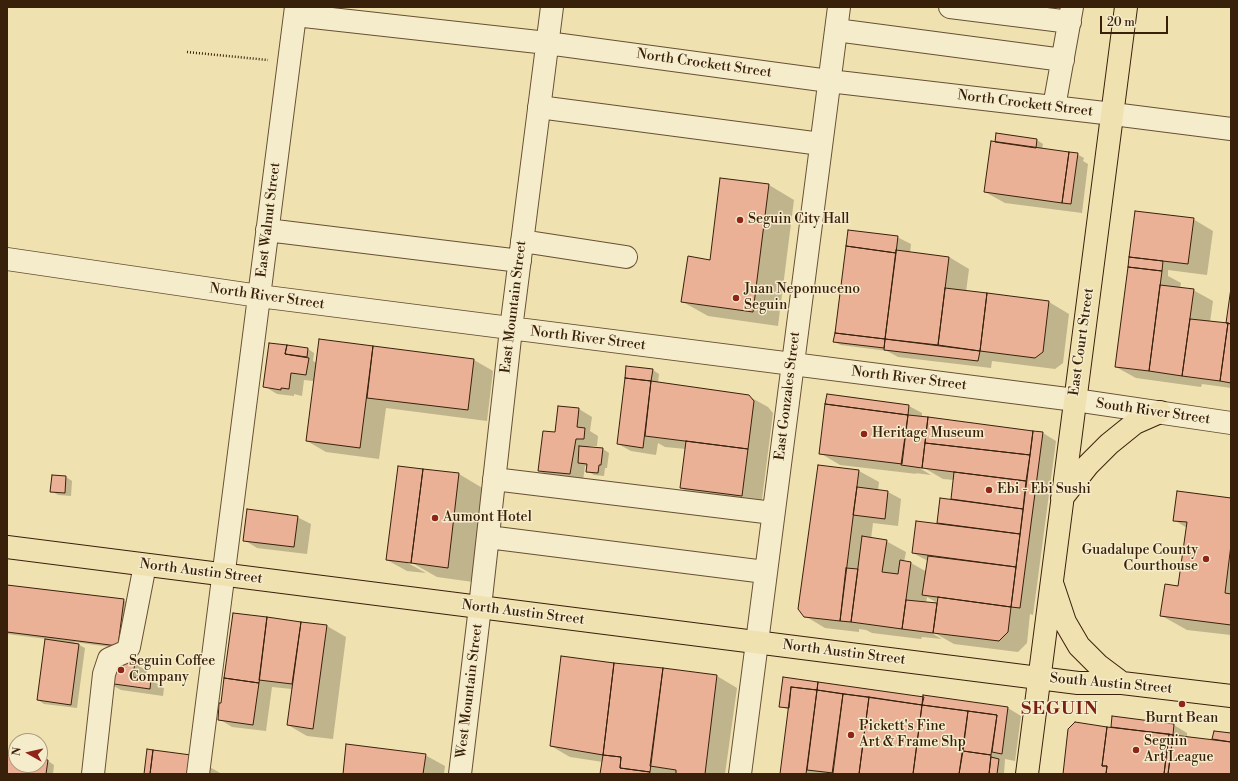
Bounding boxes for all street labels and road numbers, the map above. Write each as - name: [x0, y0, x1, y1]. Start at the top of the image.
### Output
- street label: North Crockett Street: [635, 46, 773, 82]
- street label: North Crockett Street: [956, 87, 1094, 121]
- street label: East Walnut Street: [254, 161, 284, 279]
- street label: East Mountain Street: [498, 240, 530, 374]
- street label: North River Street: [208, 281, 326, 313]
- street label: East Court Street: [1066, 287, 1098, 397]
- street label: North River Street: [529, 324, 647, 354]
- street label: East Gonzales Street: [772, 331, 804, 461]
- street label: North River Street: [850, 364, 968, 394]
- street label: South River Street: [1095, 396, 1211, 428]
- street label: North Austin Street: [139, 556, 263, 588]
- street label: North Austin Street: [461, 597, 585, 629]
- street label: West Mountain Street: [453, 623, 487, 759]
- street label: North Austin Street: [782, 637, 906, 669]
- street label: South Austin Street: [1049, 670, 1173, 698]

